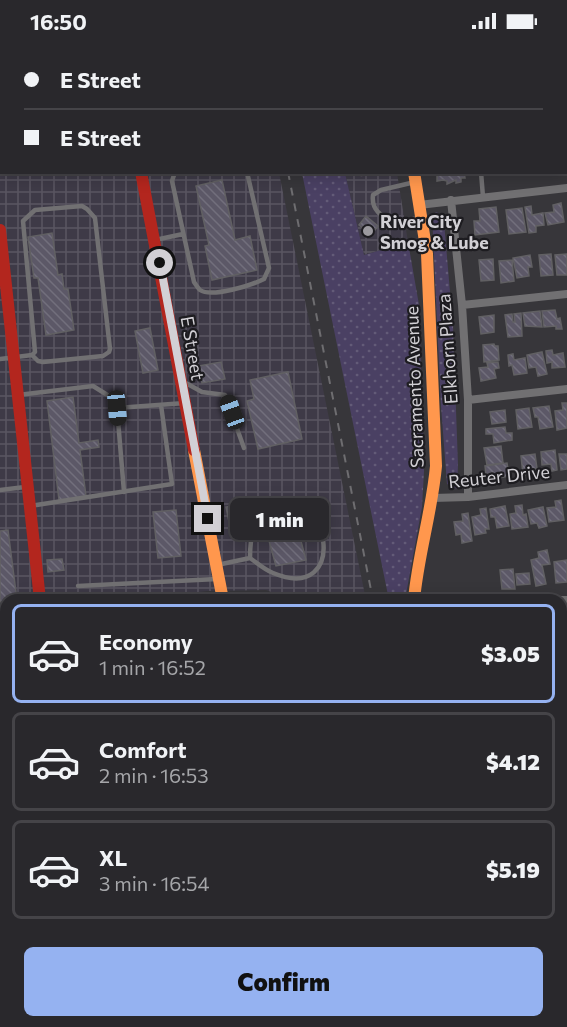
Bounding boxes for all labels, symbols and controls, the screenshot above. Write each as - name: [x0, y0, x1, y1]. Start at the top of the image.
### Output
- text: 16:50: [30, 8, 87, 35]
- text: E Street: [60, 66, 141, 93]
- text: E Street: [60, 124, 141, 151]
- place label: River City Smog & Lube: [380, 210, 489, 253]
- marker: River City Smog & Lube: [361, 224, 375, 238]
- route start: [146, 249, 173, 276]
- street label: Elkhorn Plaza: [432, 293, 462, 405]
- street label: Sacramento Avenue: [400, 306, 428, 468]
- street label: E Street: [177, 314, 209, 382]
- car: [106, 389, 128, 427]
- car: [217, 392, 247, 432]
- street label: Reuter Drive: [447, 460, 551, 492]
- callout: 1 min: [229, 498, 328, 540]
- route end: [194, 505, 221, 532]
- text: 1 min: [255, 507, 304, 531]
- icon: car: [27, 627, 81, 681]
- text: Economy: [99, 628, 193, 655]
- text: $3.05: [481, 640, 540, 667]
- text: 1 min · 16:52: [99, 655, 206, 679]
- icon: car: [27, 735, 81, 789]
- text: Comfort: [99, 736, 187, 763]
- text: $4.12: [486, 748, 540, 775]
- text: 2 min · 16:53: [99, 763, 209, 787]
- icon: car: [27, 843, 81, 897]
- text: XL: [99, 844, 127, 871]
- text: $5.19: [486, 856, 540, 883]
- text: 3 min · 16:54: [99, 871, 210, 895]
- button: Confirm: [24, 947, 543, 1016]

